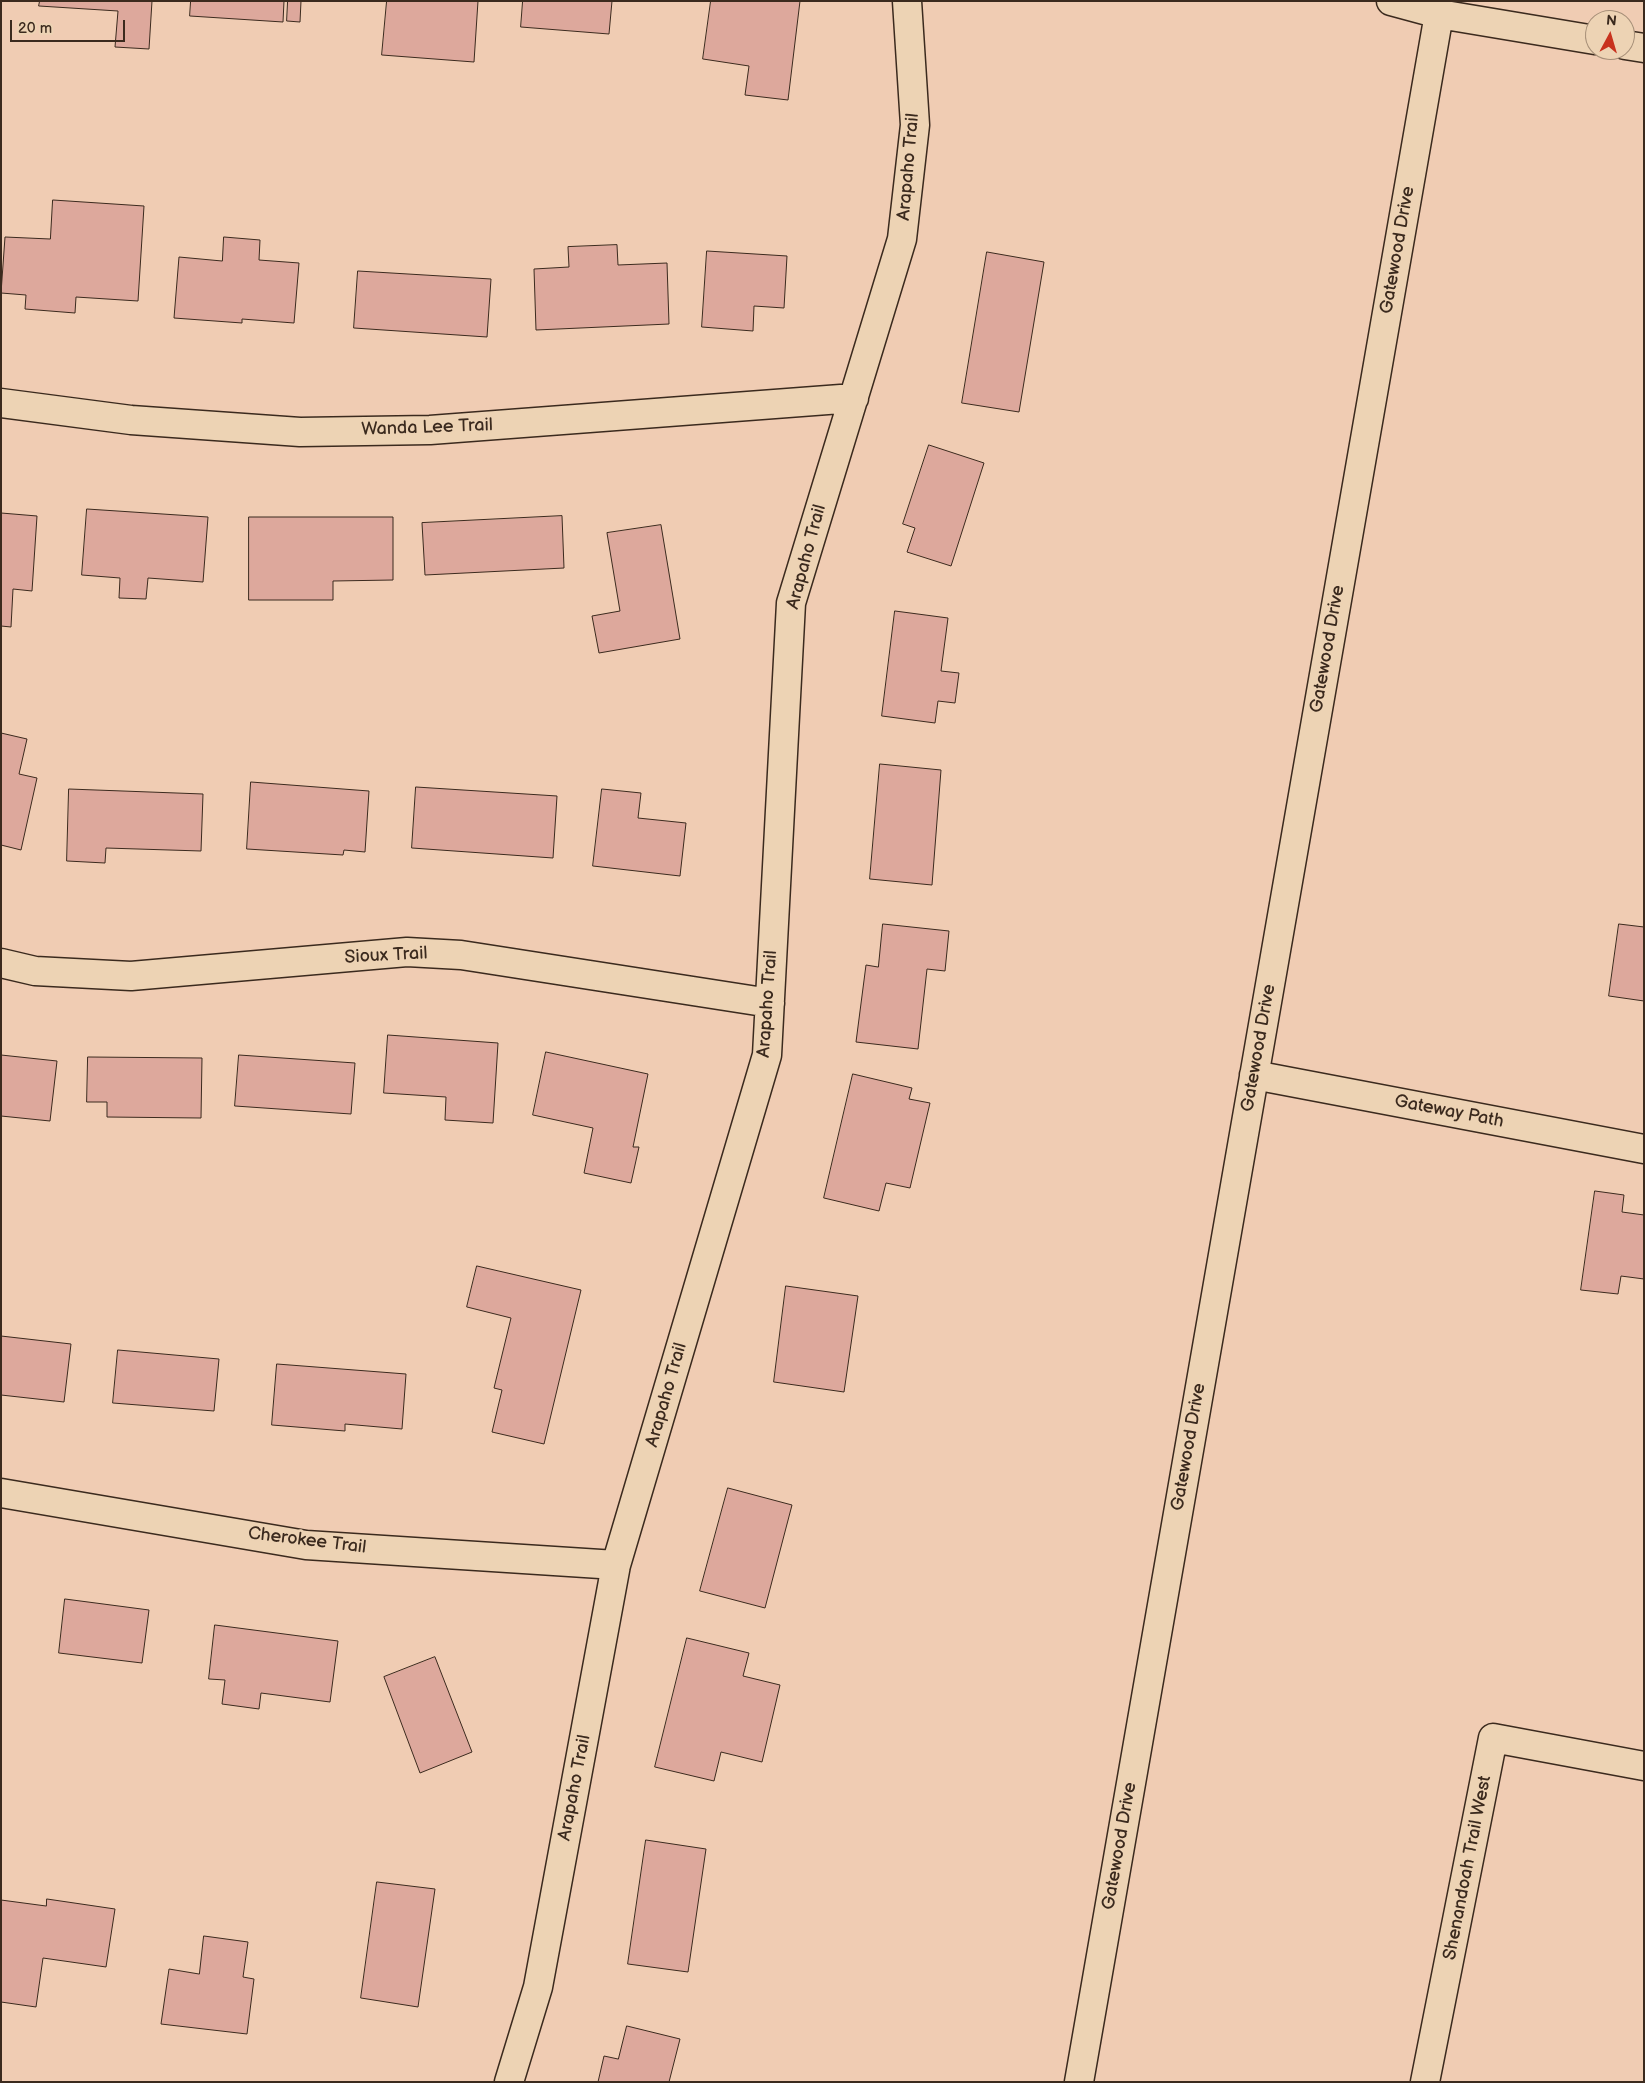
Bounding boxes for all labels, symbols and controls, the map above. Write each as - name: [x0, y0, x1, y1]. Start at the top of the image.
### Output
- scale bar: [12, 10, 128, 42]
- north arrow: [1585, 10, 1635, 60]
- text: N: [1605, 12, 1618, 30]
- text: 20 m: [18, 19, 52, 38]
- street label: Arapaho Trail: [894, 113, 924, 221]
- street label: Gatewood Drive: [1376, 184, 1420, 316]
- street label: Wanda Lee Trail: [361, 415, 493, 441]
- street label: Arapaho Trail: [783, 502, 831, 612]
- street label: Gatewood Drive: [1306, 583, 1350, 715]
- street label: Sioux Trail: [344, 943, 428, 969]
- street label: Arapaho Trail: [753, 950, 783, 1058]
- street label: Gatewood Drive: [1237, 982, 1281, 1114]
- street label: Gateway Path: [1393, 1091, 1505, 1133]
- street label: Arapaho Trail: [642, 1340, 692, 1450]
- street label: Gatewood Drive: [1167, 1381, 1211, 1513]
- street label: Cherokee Trail: [247, 1523, 367, 1559]
- street label: Arapaho Trail: [554, 1733, 596, 1843]
- street label: Shenandoah Trail West: [1440, 1774, 1496, 1962]
- street label: Gatewood Drive: [1098, 1780, 1142, 1912]

